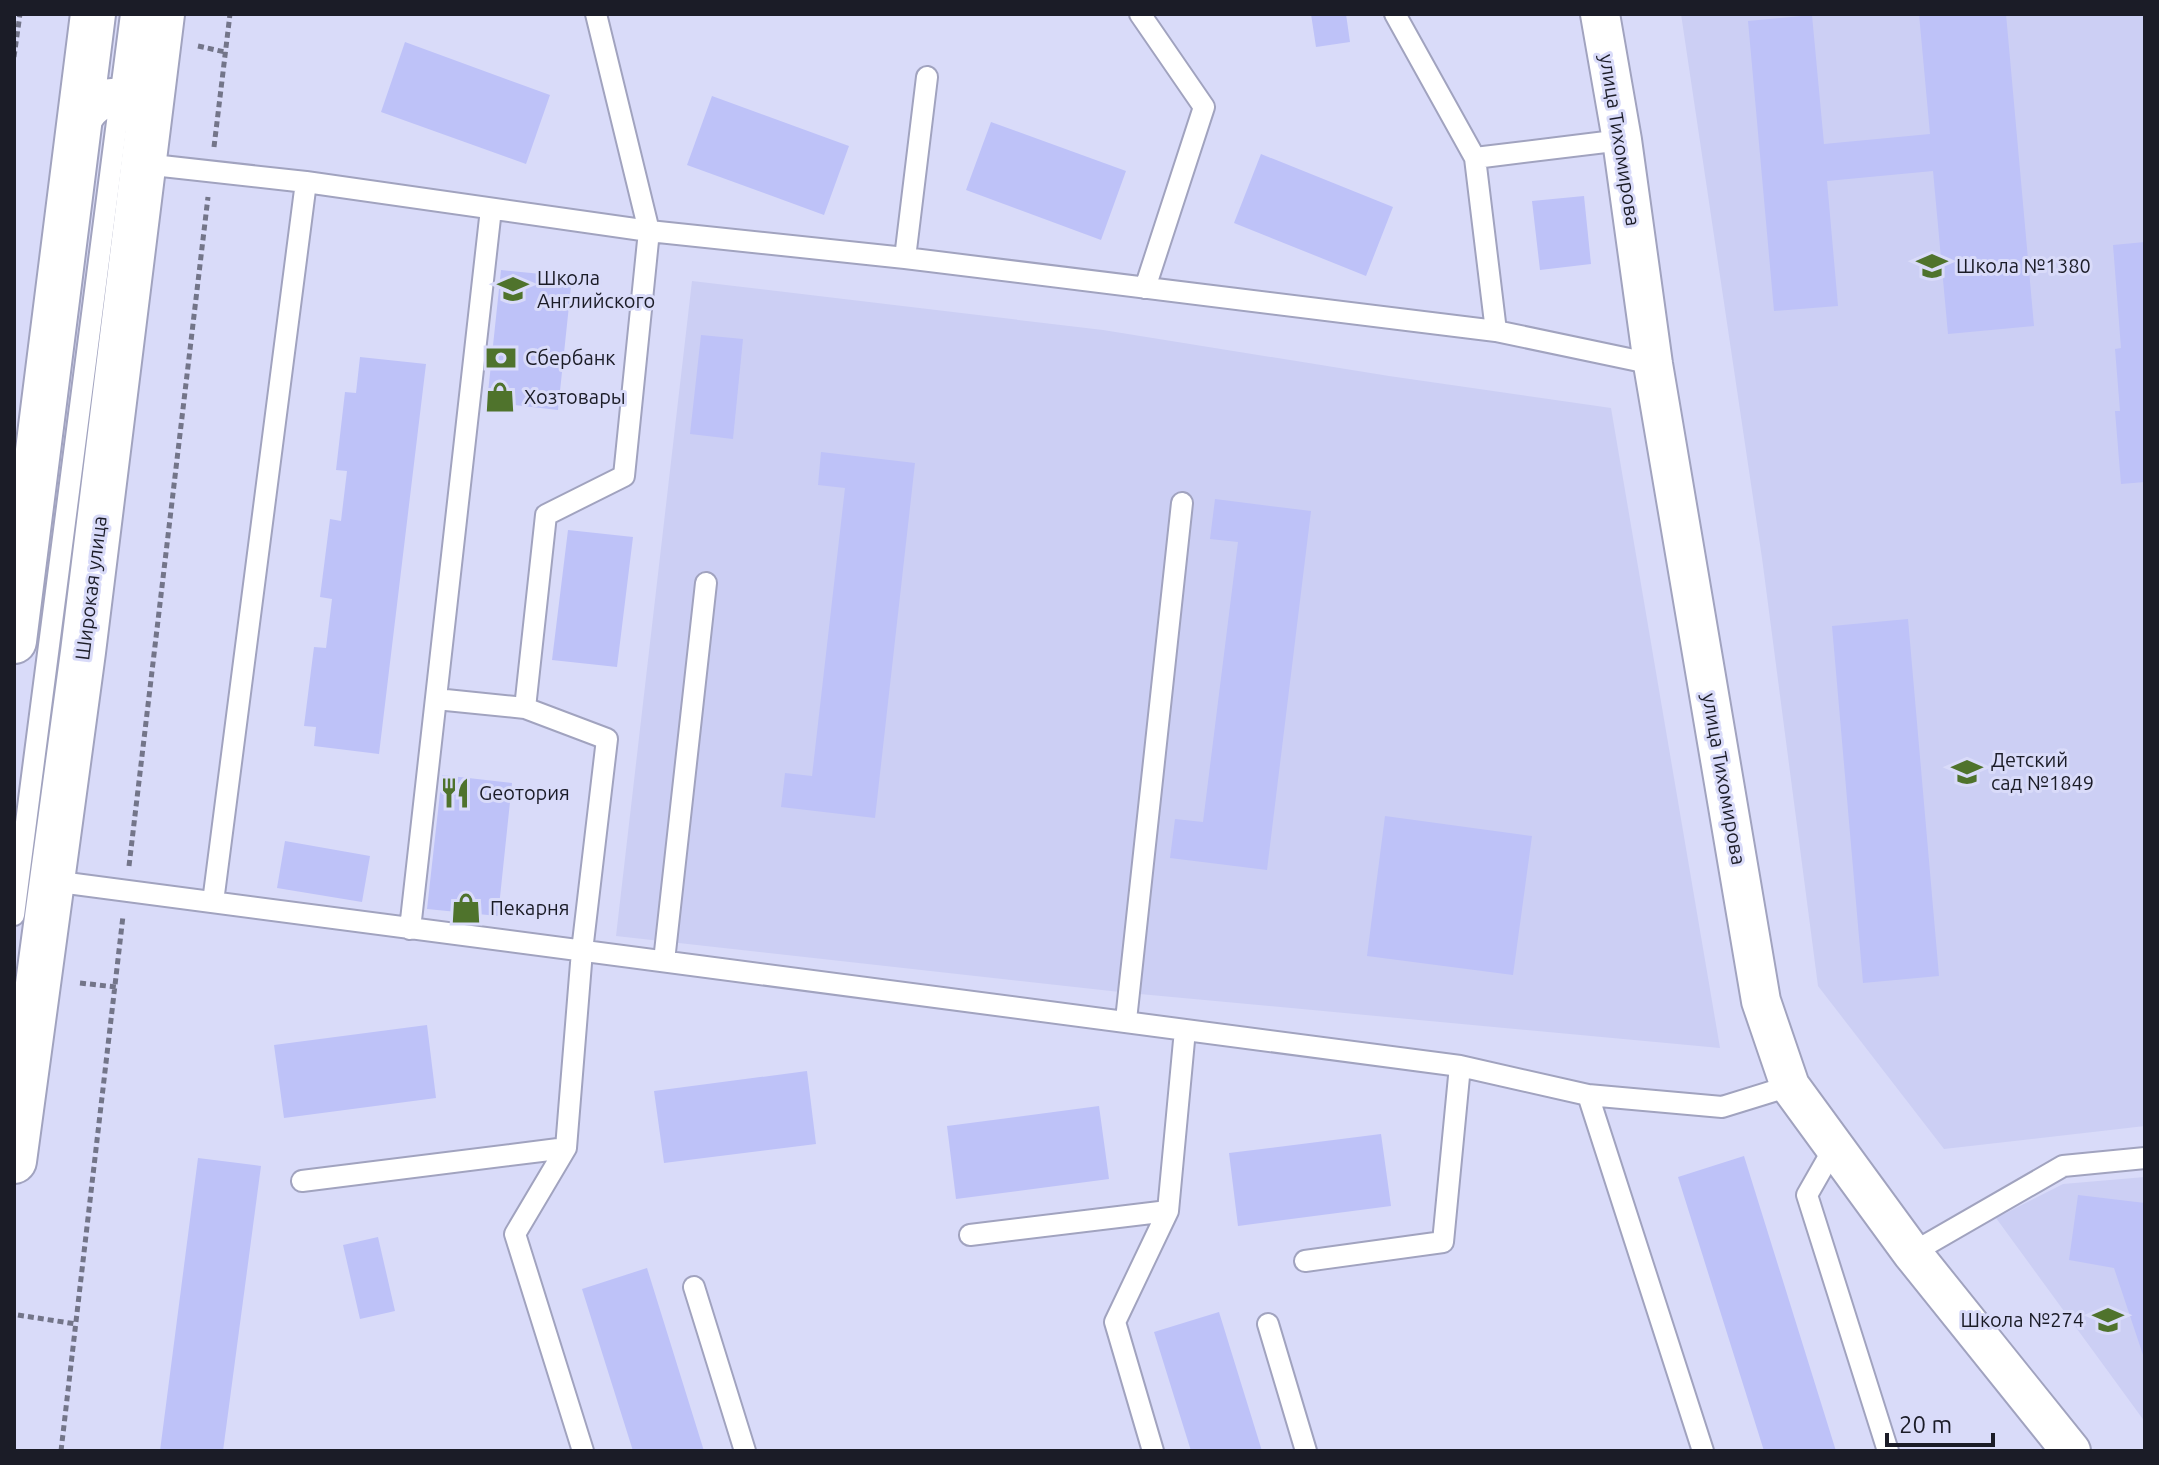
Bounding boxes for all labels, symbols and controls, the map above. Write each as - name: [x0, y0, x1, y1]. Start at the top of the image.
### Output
- street label: улица Тихомирова: [1596, 52, 1645, 228]
- school or university icon: Школа №1380: [1915, 249, 1949, 283]
- place label: Школа №1380: [1956, 254, 2091, 277]
- place label: Школа Английского: [537, 266, 655, 312]
- school or university icon: Школа Английского: [496, 272, 530, 306]
- bank icon: Сбербанк: [484, 341, 518, 375]
- place label: Сбербанк: [525, 346, 616, 369]
- shop icon: Хозтовары: [483, 380, 517, 414]
- place label: Хозтовары: [524, 385, 626, 408]
- street label: Широкая улица: [70, 514, 111, 661]
- street label: улица Тихомирова: [1698, 691, 1751, 867]
- place label: Детский сад №1849: [1991, 748, 2094, 794]
- school or university icon: Детский сад №1849: [1950, 755, 1984, 789]
- restaurant icon: Gеотория: [438, 776, 472, 810]
- place label: Gеотория: [479, 781, 570, 804]
- shop icon: Пекарня: [449, 891, 483, 925]
- place label: Пекарня: [490, 896, 570, 919]
- school or university icon: Школа №274: [2091, 1303, 2125, 1337]
- place label: Школа №274: [1961, 1308, 2084, 1331]
- scale bar: [1887, 1397, 1993, 1447]
- text: 20 m: [1899, 1411, 1952, 1438]

